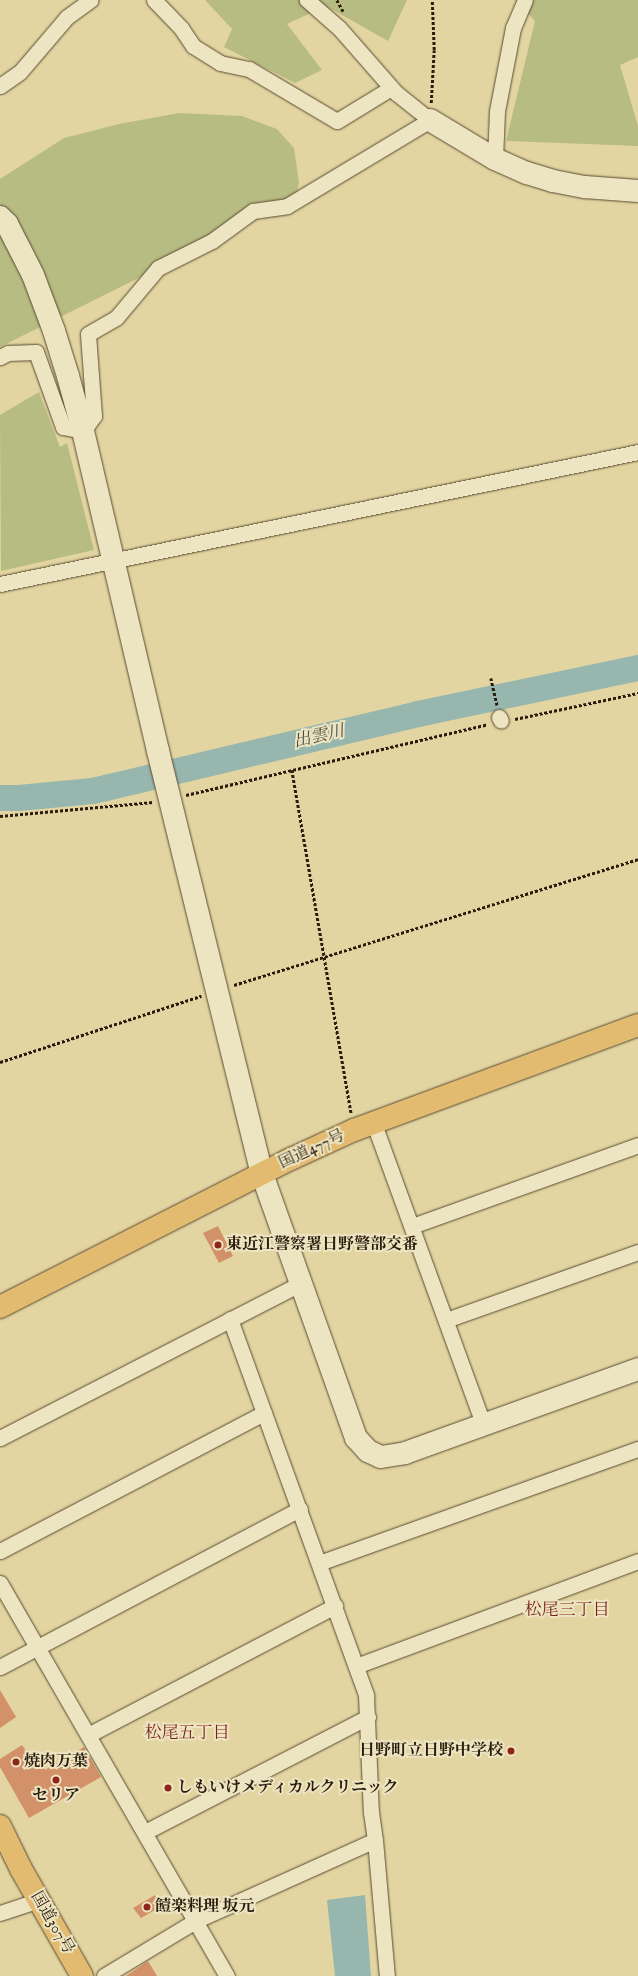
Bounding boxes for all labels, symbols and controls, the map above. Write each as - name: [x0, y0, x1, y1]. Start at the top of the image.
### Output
- water label: 出雲川: [292, 721, 346, 753]
- street label: 国道477号: [276, 1126, 348, 1174]
- place label: 東近江警察署日野警部交番: [226, 1235, 418, 1255]
- marker: 東近江警察署日野警部交番: [213, 1240, 223, 1250]
- district label: 松尾三丁目: [525, 1601, 609, 1621]
- district label: 松尾五丁目: [145, 1724, 229, 1744]
- place label: 日野町立日野中学校: [359, 1741, 503, 1761]
- marker: 日野町立日野中学校: [506, 1746, 516, 1756]
- place label: 焼肉万葉: [24, 1752, 88, 1772]
- marker: 焼肉万葉: [11, 1757, 21, 1767]
- marker: セリア: [51, 1775, 61, 1785]
- place label: しもいけメディカルクリニック: [177, 1778, 401, 1798]
- marker: しもいけメディカルクリニック: [162, 1782, 174, 1794]
- place label: セリア: [32, 1786, 80, 1806]
- street label: 国道307号: [26, 1888, 78, 1958]
- place label: 饐楽料理 坂元: [155, 1897, 254, 1917]
- marker: 饐楽料理 坂元: [142, 1902, 152, 1912]

